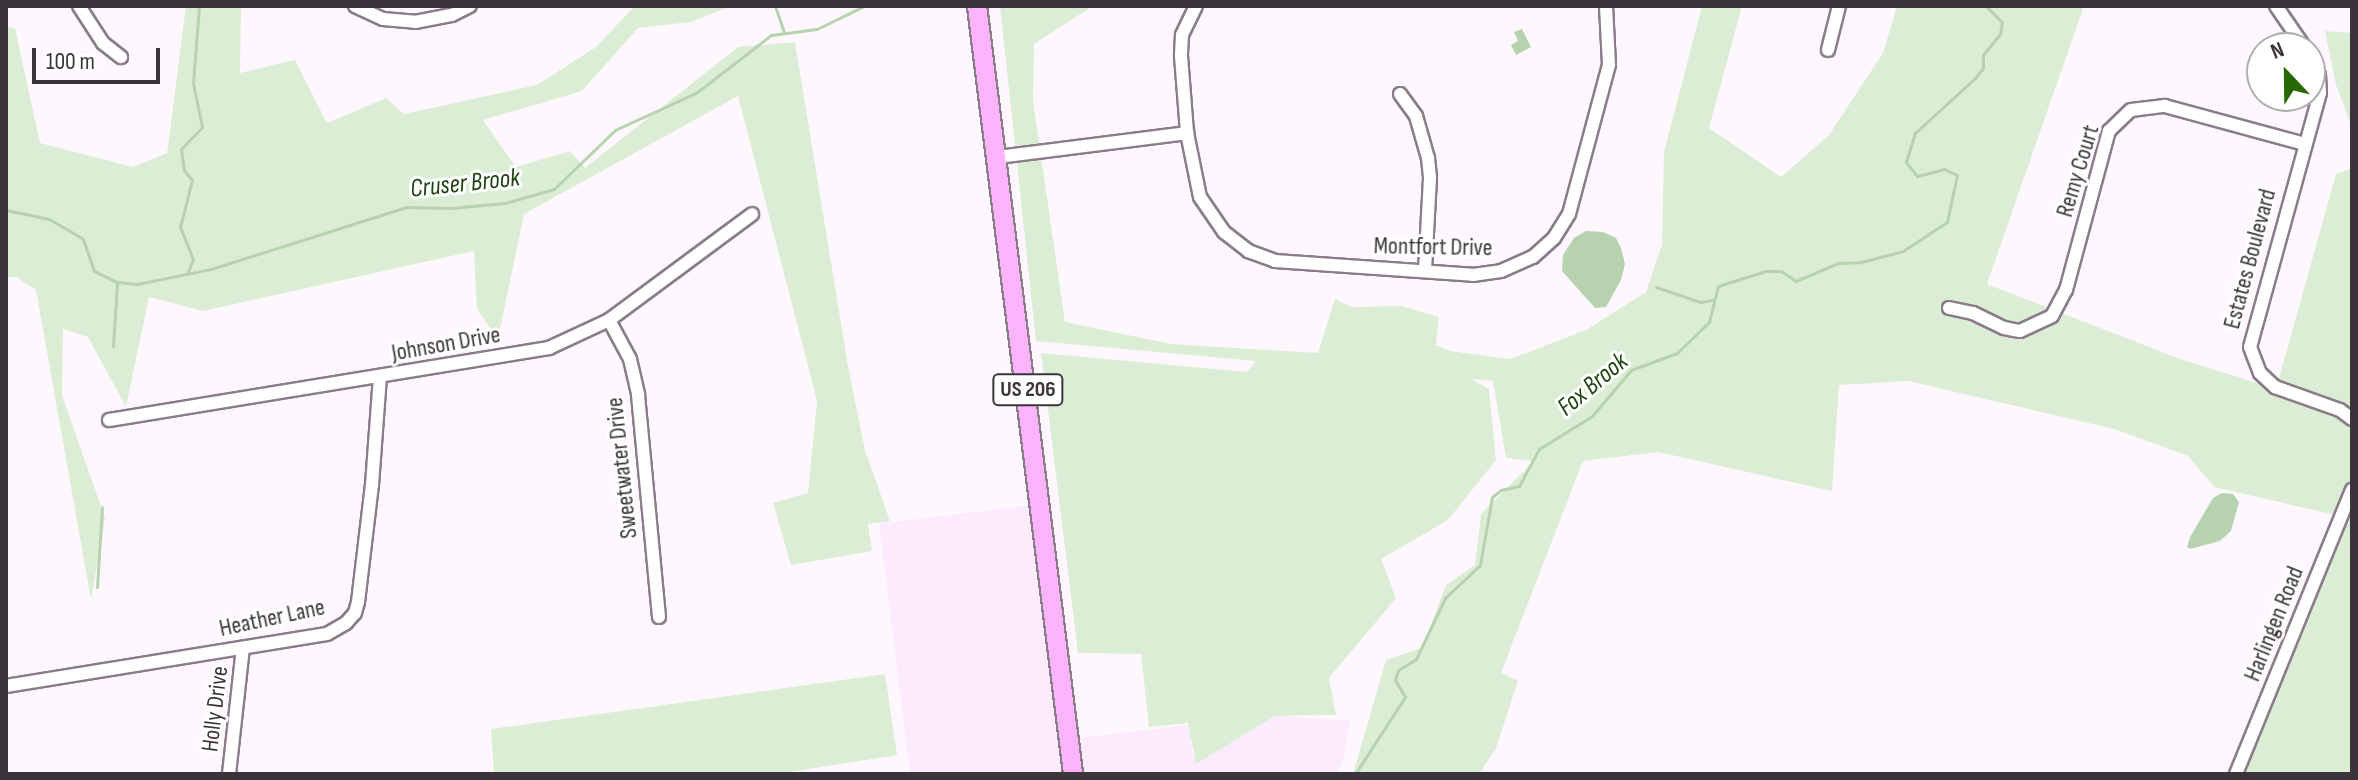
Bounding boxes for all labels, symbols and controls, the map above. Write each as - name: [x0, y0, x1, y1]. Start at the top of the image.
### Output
- scale bar: [36, 32, 164, 82]
- north arrow: [2246, 32, 2326, 112]
- text: N: [2267, 36, 2288, 66]
- text: 100 m: [46, 47, 95, 76]
- street label: Remy Court: [2050, 121, 2106, 221]
- water label: Cruser Brook: [409, 163, 521, 205]
- street label: Estates Boulevard: [2218, 186, 2282, 332]
- street label: Montfort Drive: [1373, 232, 1493, 262]
- street label: Johnson Drive: [389, 320, 503, 368]
- water label: Fox Brook: [1551, 347, 1635, 423]
- road number: US 206: [992, 372, 1064, 408]
- street label: Sweetwater Drive: [600, 396, 644, 540]
- street label: Harlingen Road: [2238, 562, 2310, 686]
- street label: Heather Lane: [217, 593, 327, 643]
- street label: Holly Drive: [195, 665, 235, 753]

